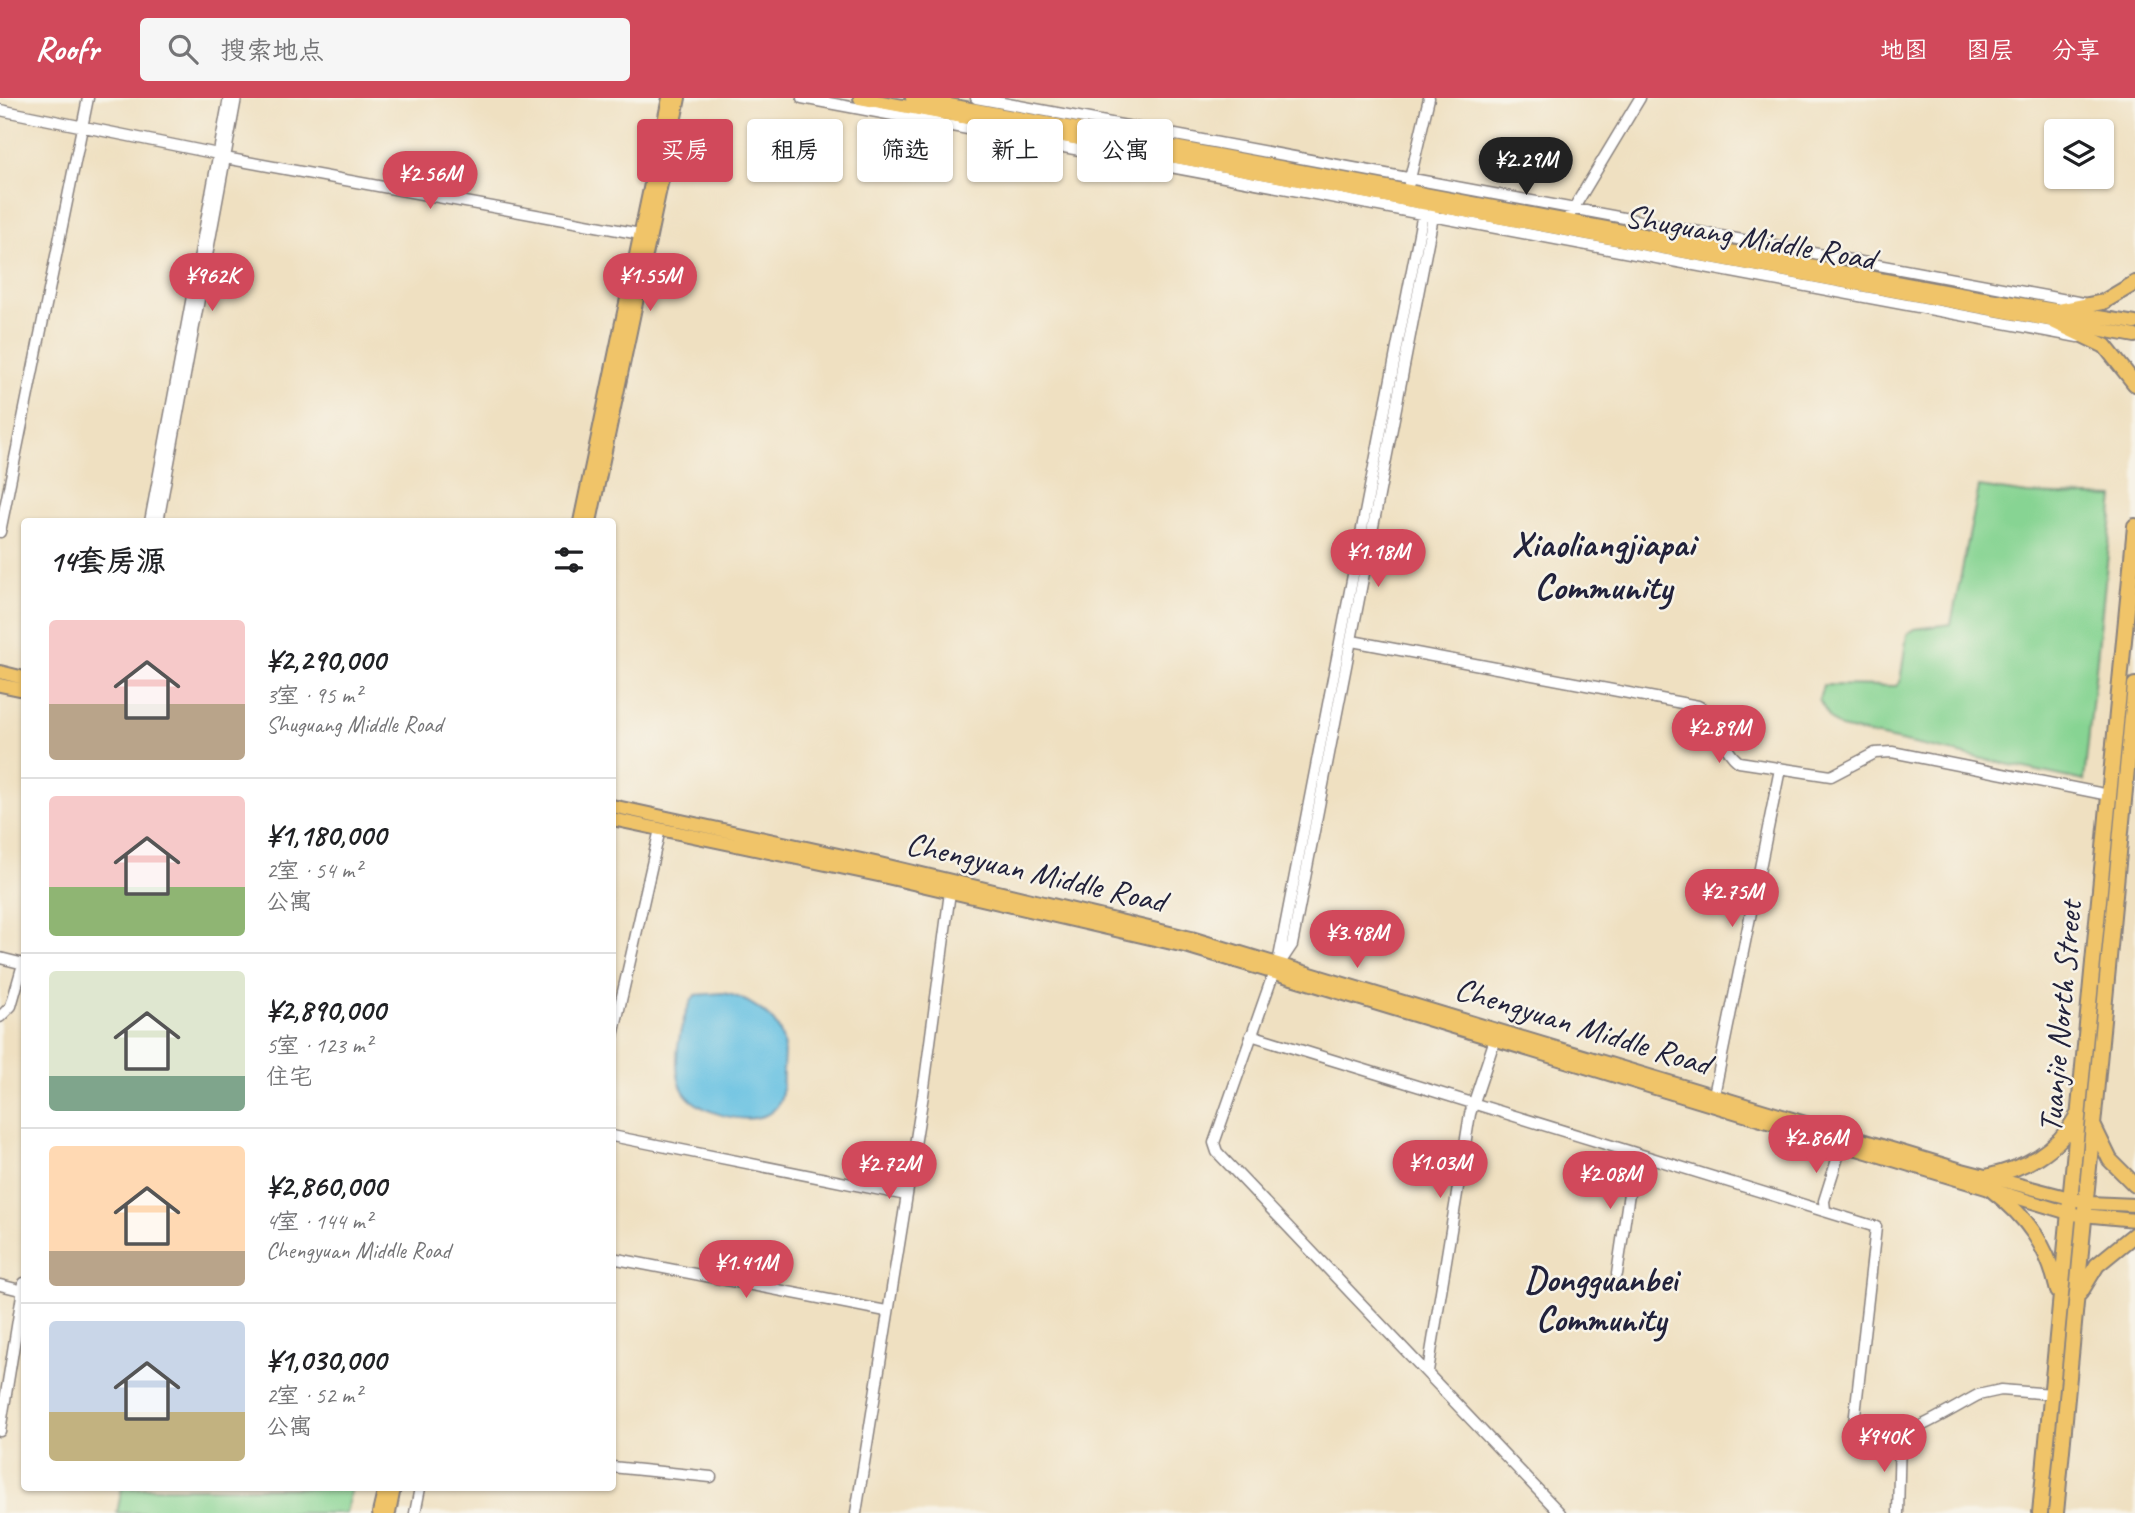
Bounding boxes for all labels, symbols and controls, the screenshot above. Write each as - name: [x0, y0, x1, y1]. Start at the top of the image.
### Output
- search box: [140, 18, 630, 81]
- text: Roofr: [35, 28, 98, 70]
- icon: search: [164, 30, 202, 68]
- text: 搜索地点: [220, 34, 324, 67]
- text: 地图: [1880, 35, 1928, 65]
- text: 图层: [1966, 35, 2014, 65]
- text: 分享: [2052, 35, 2100, 65]
- chip: 买房: [637, 119, 733, 182]
- chip: 租房: [747, 119, 843, 182]
- chip: 筛选: [857, 119, 953, 182]
- chip: 新上: [967, 119, 1063, 182]
- chip: 公寓: [1077, 119, 1173, 182]
- map controls: [2044, 119, 2114, 189]
- button: layers: [2044, 119, 2114, 189]
- pin: ¥2.29M: [1469, 138, 1583, 197]
- text: ¥2.29M: [1495, 145, 1557, 174]
- pin: ¥2.56M: [373, 152, 487, 211]
- text: ¥2.56M: [399, 159, 461, 188]
- street label: Shuguang Middle Road: [1622, 194, 1883, 281]
- pin: ¥962K: [163, 254, 261, 313]
- pin: ¥1.55M: [593, 254, 707, 313]
- text: ¥962K: [185, 261, 239, 290]
- text: ¥1.55M: [619, 261, 681, 290]
- district label: Xiaoliangjiapai Community: [1511, 520, 1699, 610]
- pin: ¥1.18M: [1321, 530, 1435, 589]
- text: ¥1.18M: [1347, 537, 1409, 566]
- icon: filters: [550, 541, 588, 579]
- text: 14套房源: [49, 542, 166, 580]
- text: ¥2,290,000: [266, 641, 386, 679]
- icon: home: [105, 648, 189, 732]
- text: 3室 · 95 m²: [266, 681, 361, 710]
- pin: ¥2.89M: [1662, 706, 1776, 765]
- text: Shuguang Middle Road: [266, 710, 442, 739]
- text: ¥2.89M: [1688, 713, 1750, 742]
- text: ¥1,180,000: [266, 816, 386, 854]
- street label: Chengyuan Middle Road: [902, 822, 1175, 923]
- icon: home: [105, 824, 189, 908]
- text: 2室 · 54 m²: [266, 856, 361, 885]
- pin: ¥2.75M: [1675, 870, 1789, 929]
- text: ¥2.75M: [1701, 877, 1763, 906]
- text: 公寓: [266, 887, 312, 916]
- street label: Tuanjie North Street: [2029, 896, 2091, 1135]
- pin: ¥3.48M: [1300, 910, 1414, 970]
- text: ¥3.48M: [1326, 918, 1388, 947]
- street label: Chengyuan Middle Road: [1450, 967, 1721, 1086]
- text: ¥2,890,000: [266, 991, 386, 1029]
- icon: home: [105, 999, 189, 1083]
- text: 5室 · 123 m²: [266, 1031, 372, 1060]
- text: 住宅: [266, 1062, 312, 1091]
- pin: ¥2.86M: [1759, 1116, 1873, 1175]
- text: ¥2.86M: [1784, 1123, 1848, 1152]
- pin: ¥1.03M: [1383, 1140, 1497, 1200]
- pin: ¥2.72M: [832, 1142, 946, 1201]
- text: ¥1.03M: [1409, 1148, 1471, 1177]
- text: ¥2.72M: [858, 1149, 920, 1178]
- pin: ¥2.08M: [1553, 1152, 1667, 1211]
- text: ¥2.08M: [1579, 1159, 1641, 1188]
- text: ¥2,860,000: [266, 1167, 387, 1205]
- icon: home: [105, 1174, 189, 1258]
- text: 4室 · 144 m²: [266, 1207, 372, 1236]
- text: Chengyuan Middle Road: [266, 1236, 451, 1265]
- pin: ¥1.41M: [689, 1240, 803, 1300]
- text: ¥1.41M: [715, 1248, 777, 1277]
- district label: Dongguanbei Community: [1525, 1257, 1682, 1342]
- text: ¥1,030,000: [266, 1341, 386, 1379]
- icon: home: [105, 1349, 189, 1433]
- text: 2室 · 52 m²: [266, 1381, 361, 1410]
- text: 公寓: [266, 1412, 312, 1441]
- pin: ¥940K: [1835, 1414, 1933, 1474]
- text: ¥940K: [1858, 1422, 1910, 1451]

